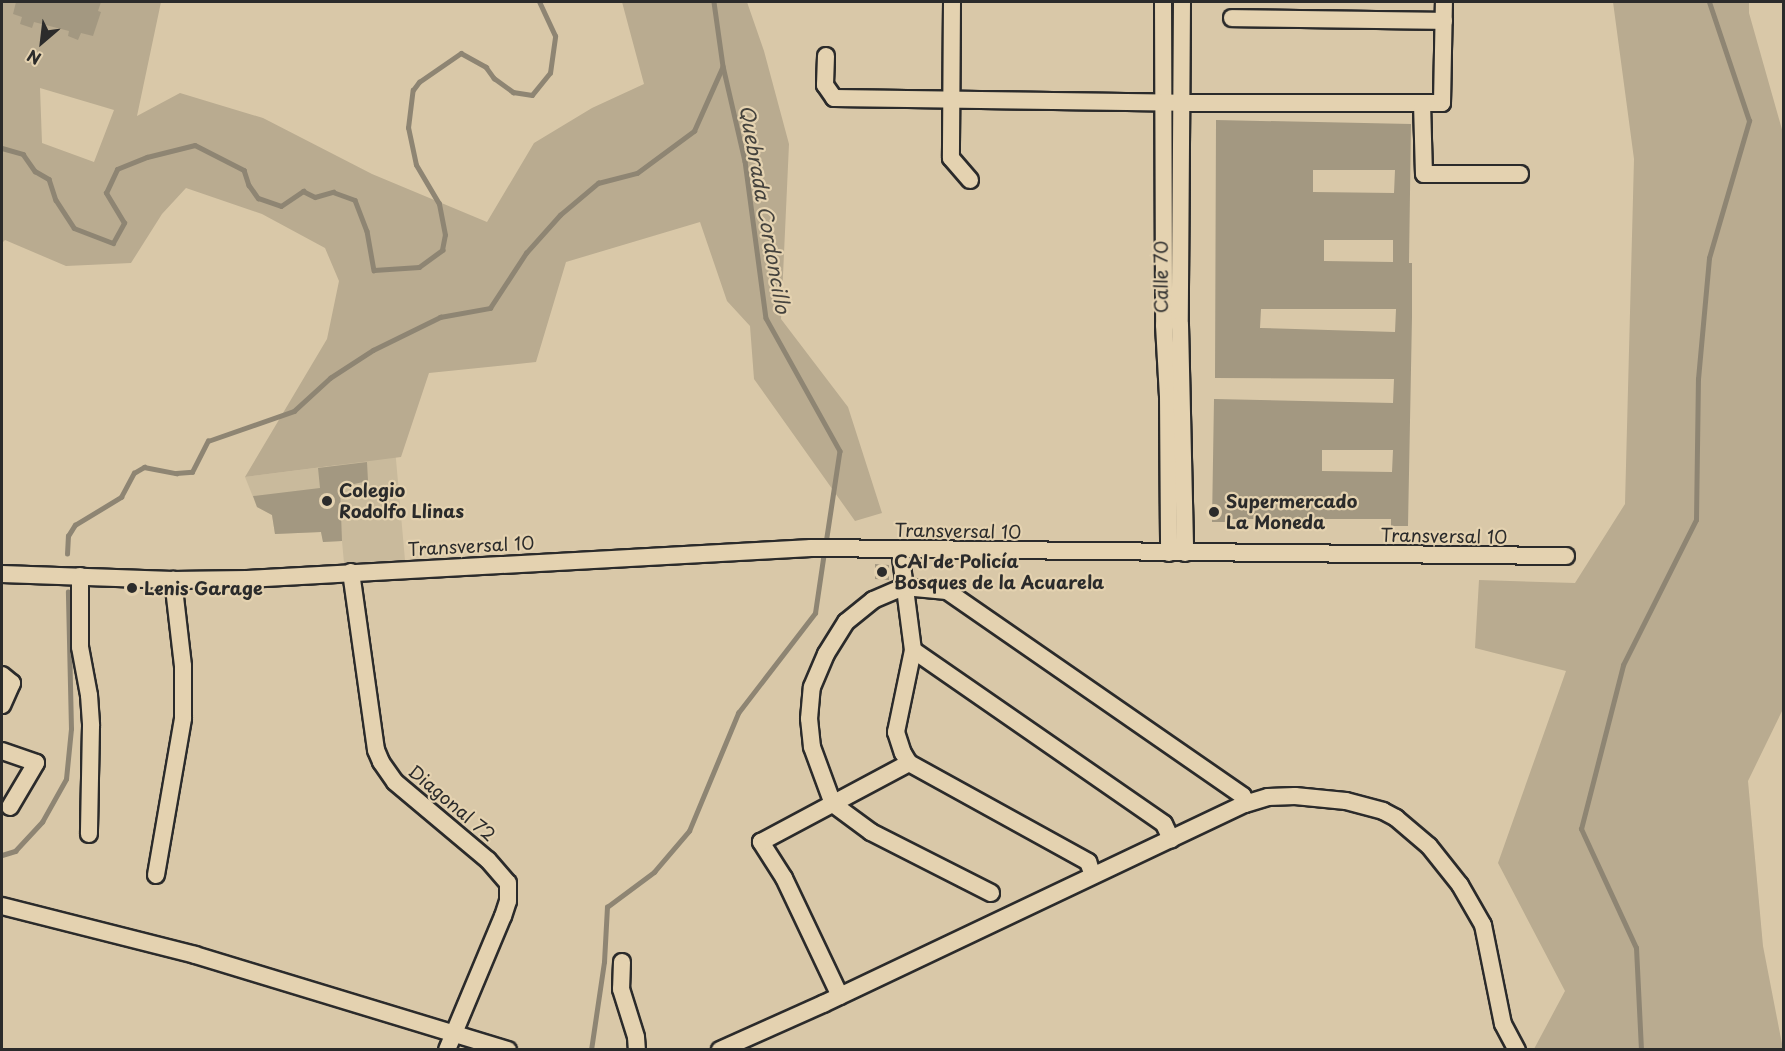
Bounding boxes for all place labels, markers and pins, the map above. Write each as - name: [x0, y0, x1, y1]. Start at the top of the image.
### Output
- place label: Colegio Rodolfo Llinas: [339, 480, 465, 522]
- place label: Supermercado La Moneda: [1226, 491, 1357, 534]
- marker: Colegio Rodolfo Llinas: [320, 494, 334, 508]
- marker: Supermercado La Moneda: [1207, 505, 1221, 519]
- place label: CAI de Policía Bosques de la Acuarela: [894, 551, 1106, 594]
- marker: CAI de Policía Bosques de la Acuarela: [875, 565, 889, 579]
- place label: Lenis Garage: [144, 577, 263, 599]
- marker: Lenis Garage: [125, 581, 139, 595]

